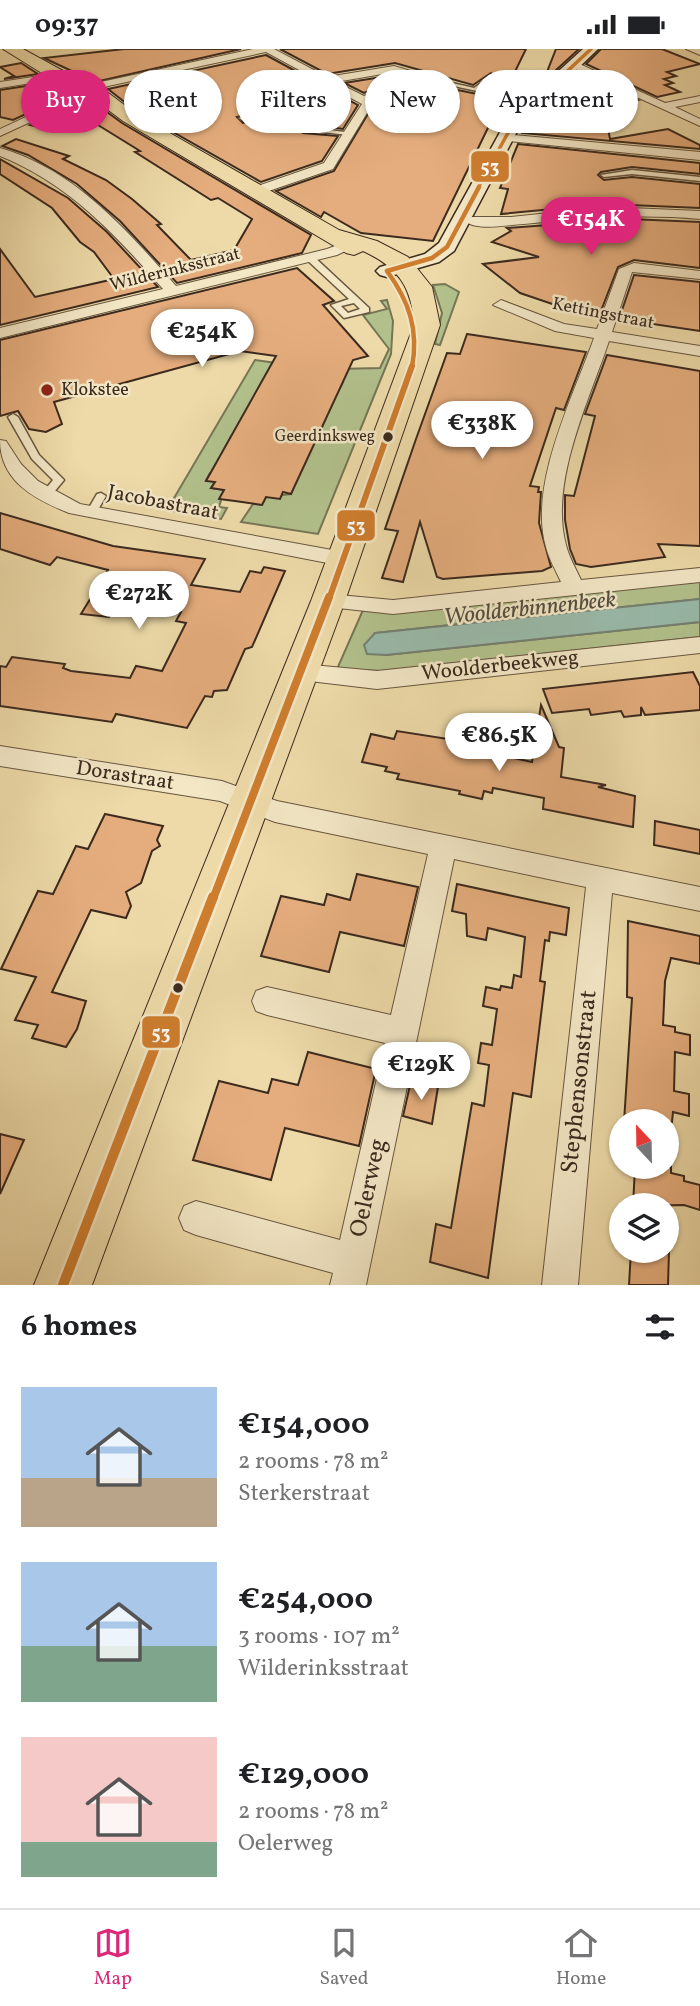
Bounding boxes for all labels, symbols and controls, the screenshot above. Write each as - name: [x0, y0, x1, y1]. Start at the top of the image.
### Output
- text: 09:37: [35, 7, 99, 43]
- chip: Buy: [21, 70, 110, 133]
- chip: Rent: [124, 70, 222, 133]
- chip: Filters: [236, 70, 351, 133]
- chip: New: [365, 70, 460, 133]
- chip: Apartment: [474, 70, 638, 133]
- line badge: 53: [470, 150, 510, 183]
- text: 53: [481, 155, 499, 181]
- pin: €154K: [542, 197, 640, 257]
- text: €154K: [557, 204, 625, 236]
- street label: Wilderinksstraat: [107, 242, 243, 298]
- street label: Kettingstraat: [550, 292, 656, 336]
- pin: €254K: [153, 309, 251, 369]
- text: €254K: [167, 316, 237, 348]
- place label: Klokstee: [61, 378, 129, 403]
- marker: Klokstee: [39, 382, 55, 398]
- pin: €338K: [433, 401, 531, 461]
- text: €338K: [447, 408, 517, 440]
- place label: Geerdinksweg: [275, 426, 375, 448]
- marker: Geerdinksweg: [381, 430, 395, 444]
- street label: Jacobastraat: [105, 478, 221, 528]
- line badge: 53: [336, 509, 376, 542]
- text: 53: [347, 514, 365, 540]
- pin: €272K: [90, 571, 188, 631]
- text: €272K: [105, 578, 173, 610]
- water label: Woolderbinnenbeek: [442, 584, 618, 634]
- street label: Woolderbeekweg: [420, 643, 580, 689]
- pin: €86.5K: [442, 713, 556, 773]
- text: €86.5K: [461, 720, 537, 752]
- street label: Dorastraat: [74, 754, 176, 798]
- unlabelled marker: [171, 981, 185, 995]
- street label: Stephensonstraat: [553, 989, 607, 1175]
- line badge: 53: [141, 1015, 181, 1049]
- text: 53: [152, 1021, 170, 1047]
- pin: €129K: [372, 1042, 470, 1102]
- text: €129K: [387, 1049, 455, 1081]
- north arrow: [609, 1109, 679, 1179]
- map controls: [609, 1109, 679, 1263]
- street label: Oelerweg: [342, 1136, 396, 1240]
- button: layers: [609, 1193, 679, 1263]
- text: 6 homes: [21, 1306, 137, 1348]
- icon: filters: [641, 1308, 679, 1346]
- text: €154,000: [238, 1404, 369, 1446]
- icon: home: [77, 1415, 161, 1499]
- text: 2 rooms · 78 m²: [238, 1446, 389, 1478]
- text: Sterkerstraat: [238, 1478, 370, 1510]
- text: €254,000: [238, 1579, 373, 1621]
- icon: home: [77, 1590, 161, 1674]
- text: 3 rooms · 107 m²: [238, 1621, 400, 1653]
- text: Wilderinksstraat: [238, 1653, 409, 1685]
- text: €129,000: [238, 1754, 369, 1796]
- icon: home: [77, 1765, 161, 1849]
- text: 2 rooms · 78 m²: [238, 1796, 389, 1828]
- text: Oelerweg: [238, 1828, 333, 1860]
- tab: Map: [94, 1924, 132, 1992]
- tab: Saved: [319, 1924, 368, 1992]
- tab: Home: [556, 1924, 606, 1992]

